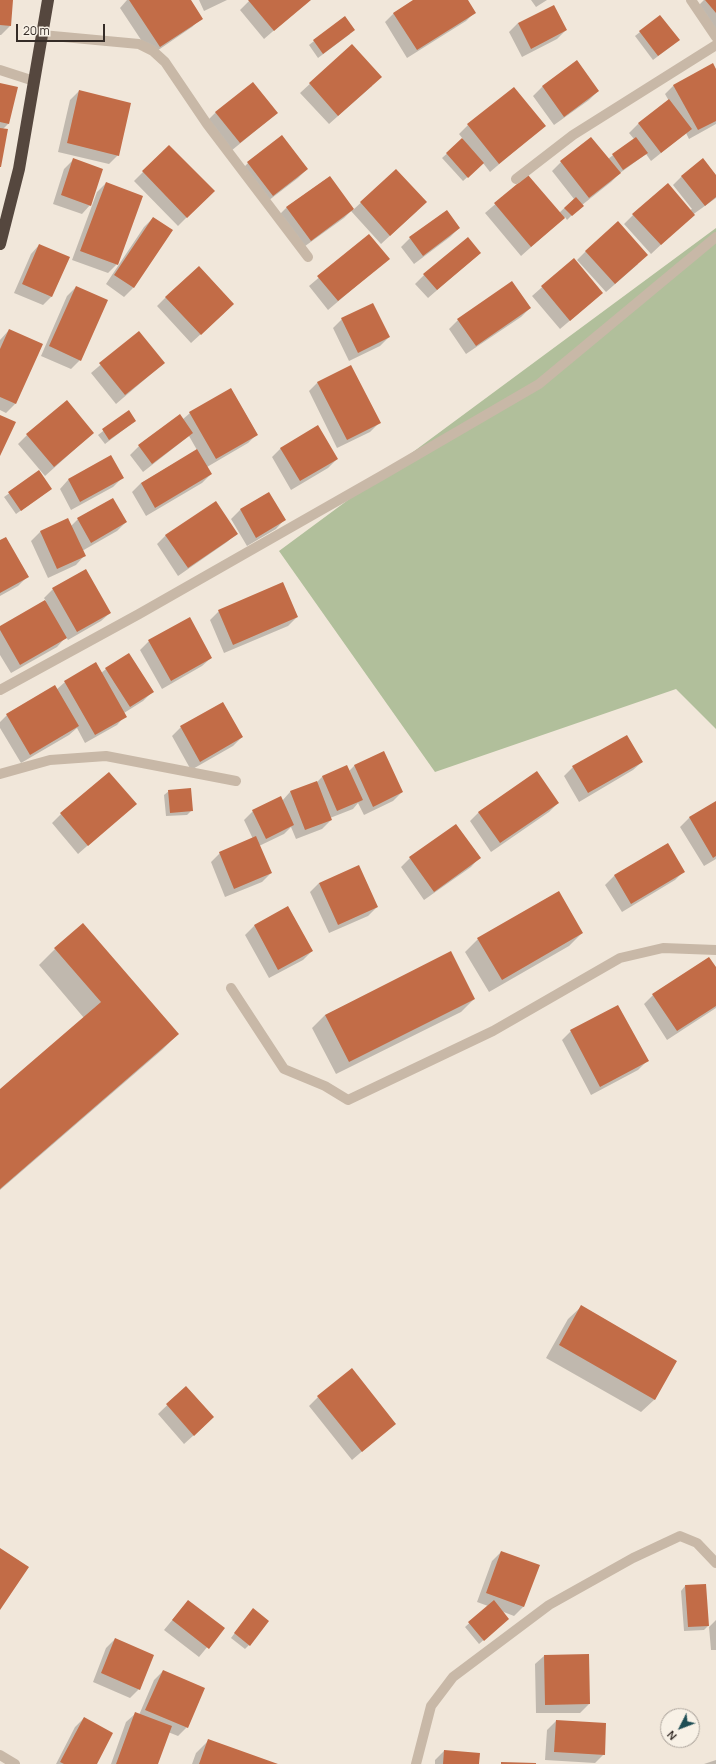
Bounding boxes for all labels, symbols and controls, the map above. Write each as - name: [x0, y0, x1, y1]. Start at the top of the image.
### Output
- scale bar: [18, 16, 107, 42]
- text: 20 m: [23, 22, 50, 39]
- north arrow: [660, 1708, 700, 1748]
- text: N: [663, 1728, 680, 1744]

